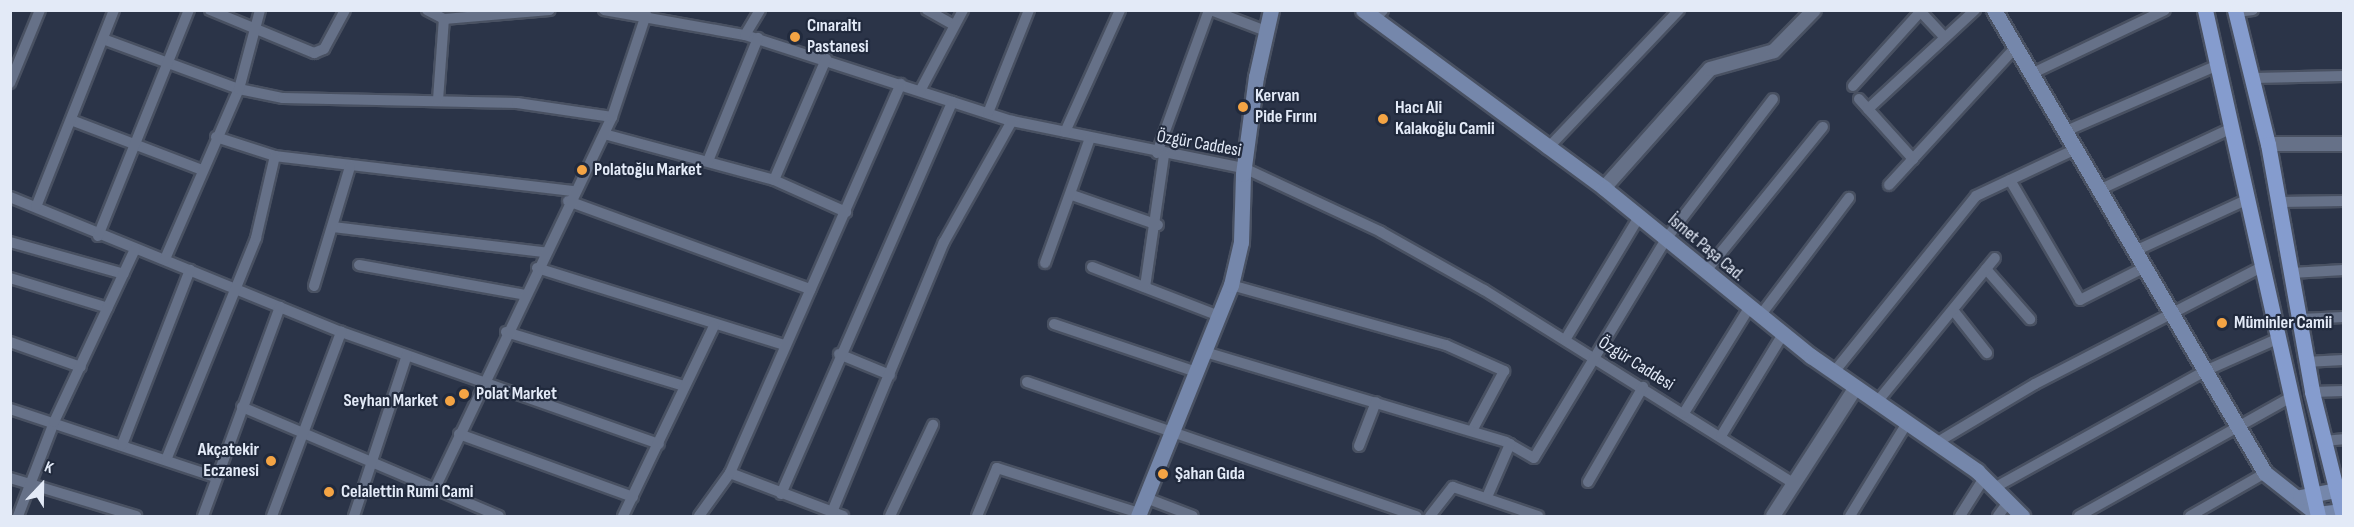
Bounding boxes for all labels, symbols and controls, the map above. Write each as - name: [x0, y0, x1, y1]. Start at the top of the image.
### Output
- place label: Cınaraltı Pastanesi: [807, 16, 869, 58]
- marker: Cınaraltı Pastanesi: [788, 30, 802, 44]
- place label: Kervan Pide Fırını: [1255, 86, 1317, 128]
- place label: Hacı Ali Kalakoğlu Camii: [1395, 98, 1495, 140]
- marker: Kervan Pide Fırını: [1236, 100, 1250, 114]
- marker: Hacı Ali Kalakoğlu Camii: [1376, 112, 1390, 126]
- street label: Özgür Caddesi: [1155, 126, 1243, 162]
- place label: Polatoğlu Market: [594, 159, 702, 181]
- marker: Polatoğlu Market: [575, 163, 589, 177]
- street label: İsmet Paşa Cad.: [1663, 210, 1749, 286]
- place label: Müminler Camii: [2234, 312, 2332, 334]
- marker: Müminler Camii: [2215, 316, 2229, 330]
- street label: Özgür Caddesi: [1594, 332, 1678, 396]
- place label: Polat Market: [476, 383, 557, 405]
- marker: Polat Market: [457, 387, 471, 401]
- place label: Seyhan Market: [343, 390, 438, 412]
- marker: Seyhan Market: [443, 394, 457, 408]
- place label: Akçatekir Eczanesi: [198, 440, 259, 482]
- marker: Akçatekir Eczanesi: [264, 454, 278, 468]
- north arrow: [12, 455, 72, 515]
- text: K: [42, 458, 56, 478]
- place label: Şahan Gıda: [1175, 463, 1245, 485]
- marker: Şahan Gıda: [1156, 467, 1170, 481]
- place label: Celalettin Rumi Cami: [341, 481, 474, 503]
- marker: Celalettin Rumi Cami: [322, 485, 336, 499]

